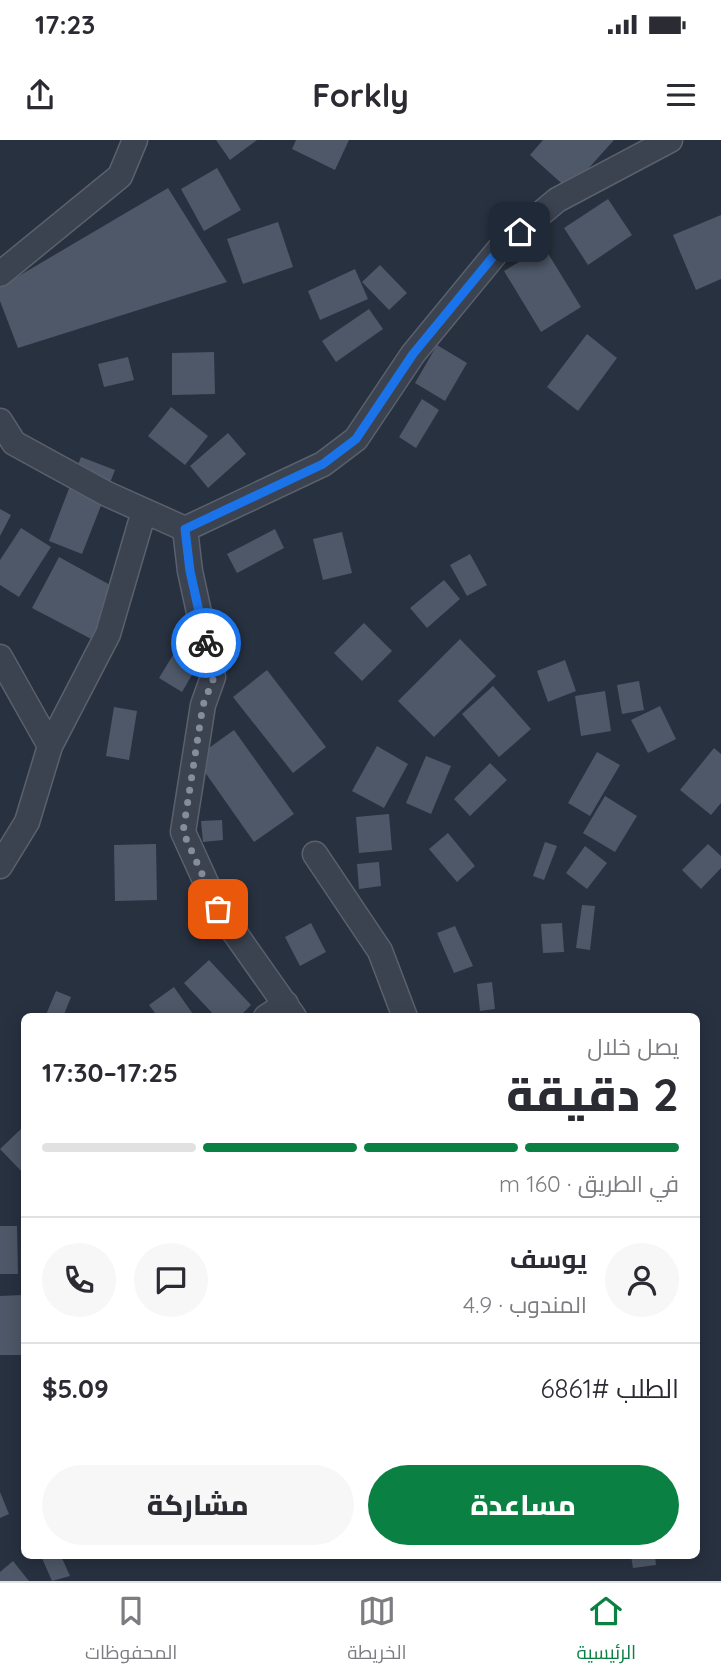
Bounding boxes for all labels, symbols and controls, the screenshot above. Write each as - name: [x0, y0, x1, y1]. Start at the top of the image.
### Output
- text: 17:23: [35, 8, 95, 41]
- text: Forkly: [312, 75, 409, 115]
- icon: share: [21, 76, 59, 114]
- icon: menu: [662, 76, 700, 114]
- pin: [490, 202, 550, 262]
- icon: home: [501, 213, 539, 251]
- courier: [171, 608, 241, 678]
- icon: bike: [187, 624, 225, 662]
- pin: [188, 879, 248, 939]
- icon: bag: [199, 890, 237, 928]
- text: يصل خلال: [587, 1032, 679, 1061]
- text: 17:25–17:30: [42, 1056, 178, 1089]
- text: 2 دقيقة: [506, 1065, 679, 1123]
- text: في الطريق · 160 m: [499, 1169, 679, 1198]
- text: يوسف: [510, 1242, 587, 1275]
- button: phone: [42, 1243, 116, 1317]
- button: chat: [134, 1243, 208, 1317]
- button: person: [605, 1243, 679, 1317]
- text: المندوب · 4.9: [463, 1290, 587, 1319]
- text: $5.09: [42, 1372, 109, 1405]
- text: الطلب #6861: [541, 1372, 679, 1405]
- button: مشاركة: [42, 1465, 354, 1545]
- button: مساعدة: [368, 1465, 679, 1545]
- tab: المحفوظات: [85, 1592, 177, 1670]
- tab: الخريطة: [347, 1592, 407, 1670]
- tab: الرئيسية: [576, 1592, 636, 1670]

